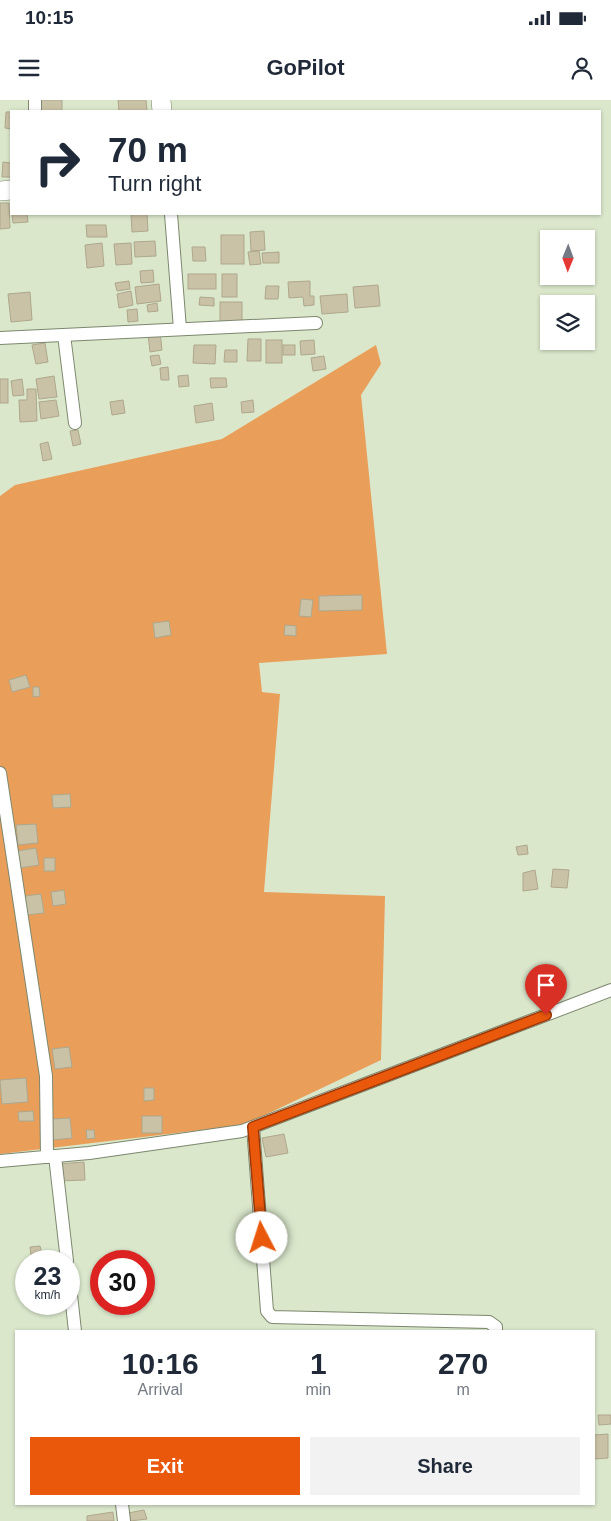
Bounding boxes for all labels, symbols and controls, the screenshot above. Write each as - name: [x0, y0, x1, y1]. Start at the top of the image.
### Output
- text: 10:15: [25, 7, 74, 28]
- icon: menu: [15, 54, 43, 82]
- icon: person: [568, 54, 596, 82]
- text: GoPilot: [266, 55, 345, 80]
- icon: right: [25, 130, 90, 195]
- text: 70 m: [108, 130, 188, 169]
- text: Turn right: [108, 171, 201, 196]
- north arrow: [540, 230, 595, 285]
- map controls: [540, 230, 595, 350]
- button: layers: [540, 295, 595, 350]
- pin: [525, 964, 567, 1015]
- icon: arrive: [532, 971, 560, 999]
- position arrow: [235, 1211, 287, 1263]
- speed limit sign: 30: [90, 1250, 155, 1315]
- text: 23: [34, 1262, 61, 1290]
- text: km/h: [34, 1288, 61, 1302]
- text: 10:16: [122, 1347, 199, 1380]
- text: 1: [310, 1347, 327, 1380]
- text: 270: [438, 1347, 488, 1380]
- text: Arrival: [138, 1381, 183, 1398]
- text: min: [305, 1381, 331, 1398]
- text: m: [456, 1381, 470, 1398]
- button: Exit: [30, 1437, 300, 1495]
- button: Share: [310, 1437, 580, 1495]

